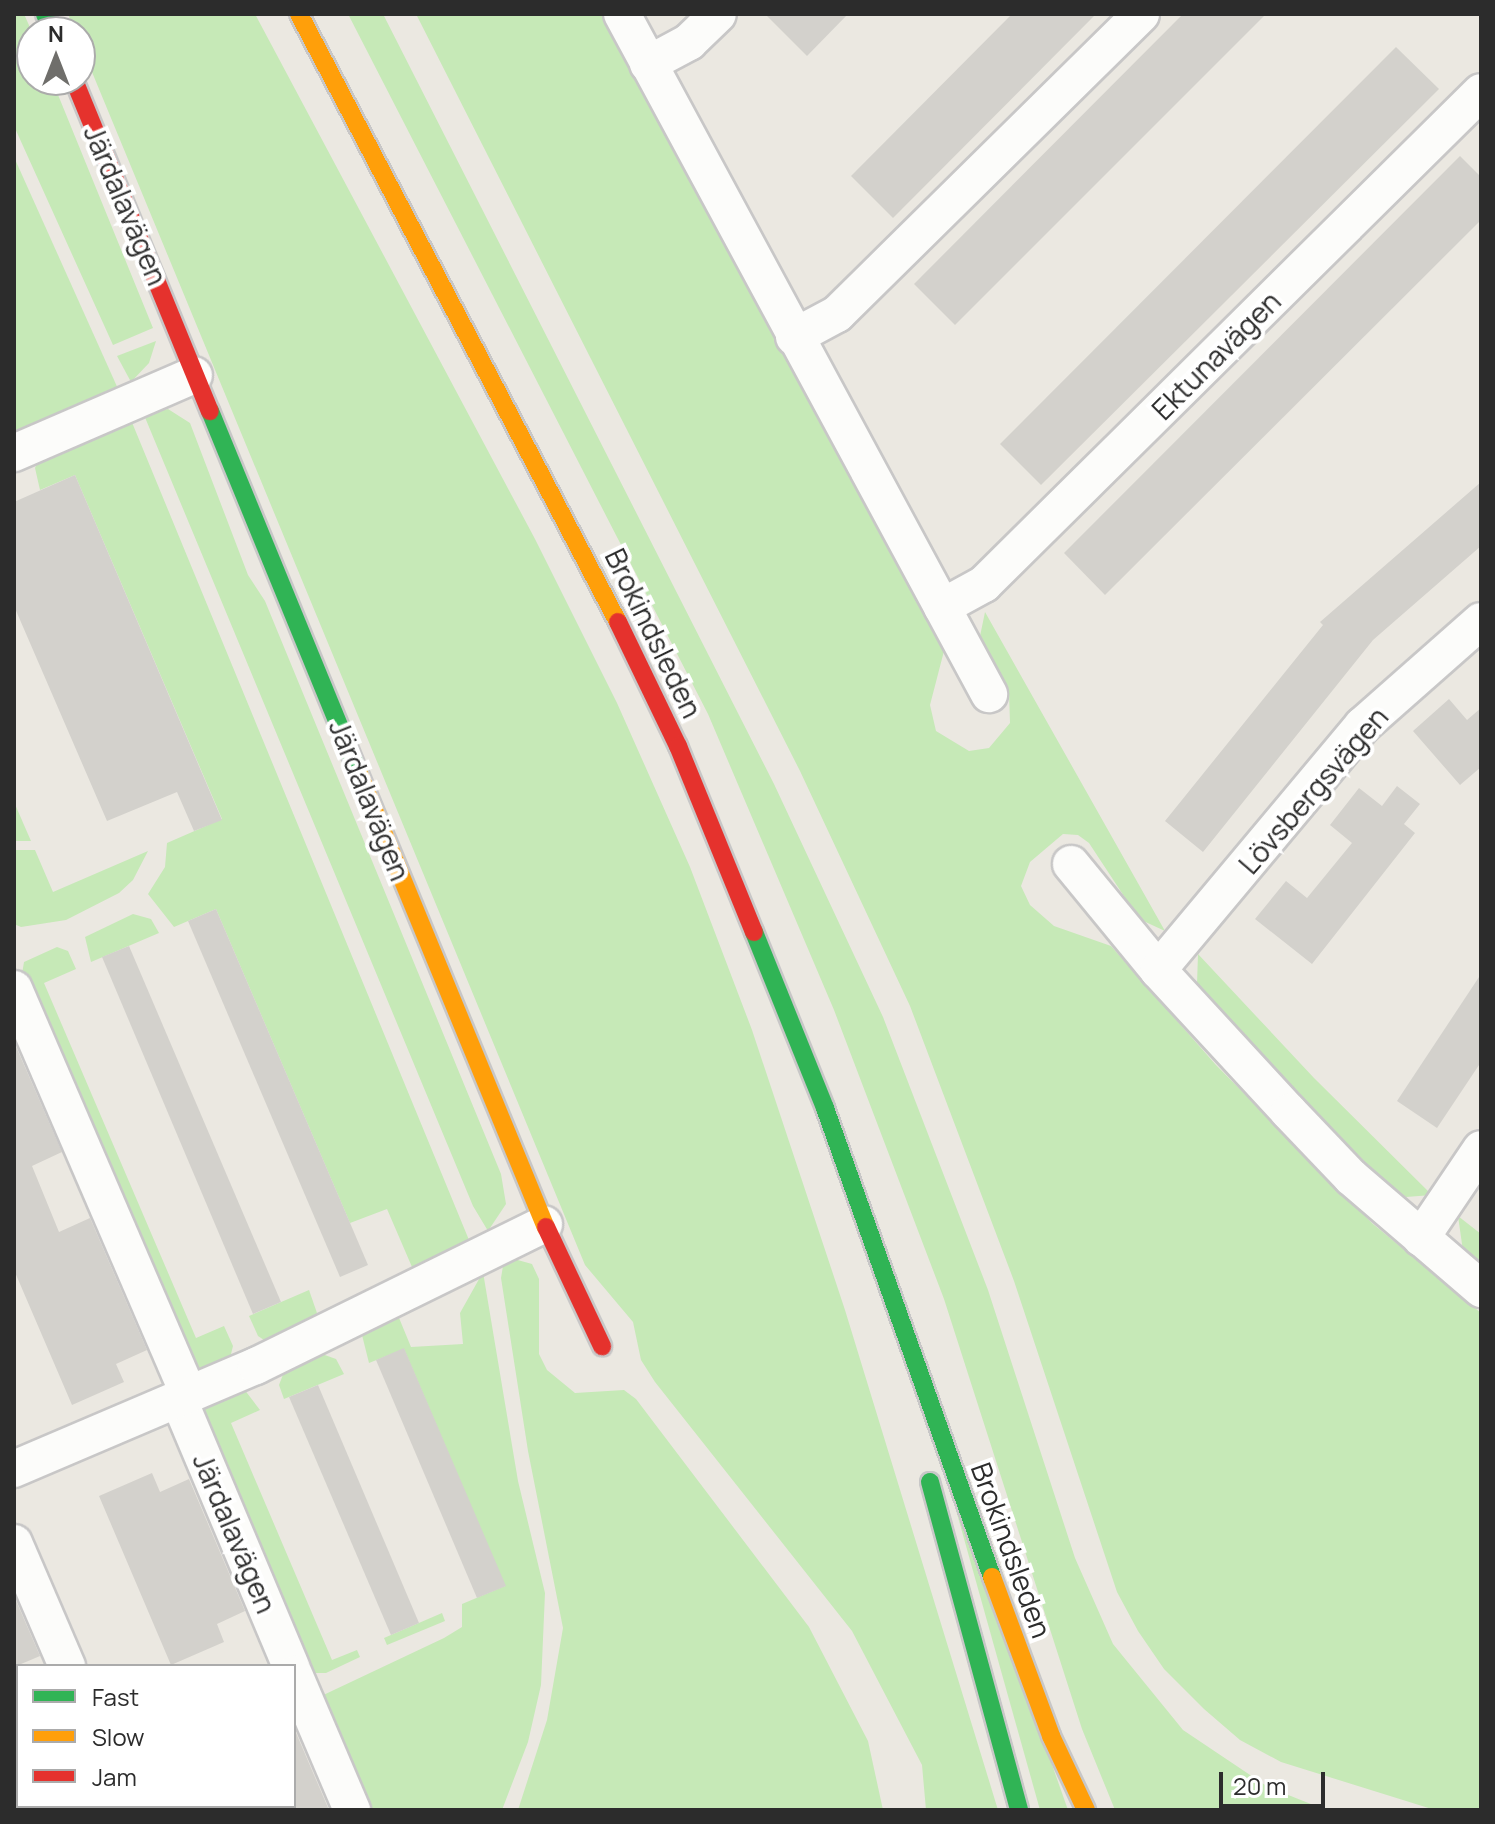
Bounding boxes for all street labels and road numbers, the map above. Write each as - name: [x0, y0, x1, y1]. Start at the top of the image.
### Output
- street label: Järdalavägen: [77, 120, 175, 290]
- street label: Ektunavägen: [1145, 284, 1287, 426]
- street label: Brokindsleden: [599, 543, 709, 723]
- street label: Lövsbergsvägen: [1231, 700, 1395, 880]
- street label: Järdalavägen: [323, 715, 417, 885]
- street label: Järdalavägen: [186, 1448, 284, 1618]
- street label: Brokindsleden: [965, 1458, 1059, 1642]

